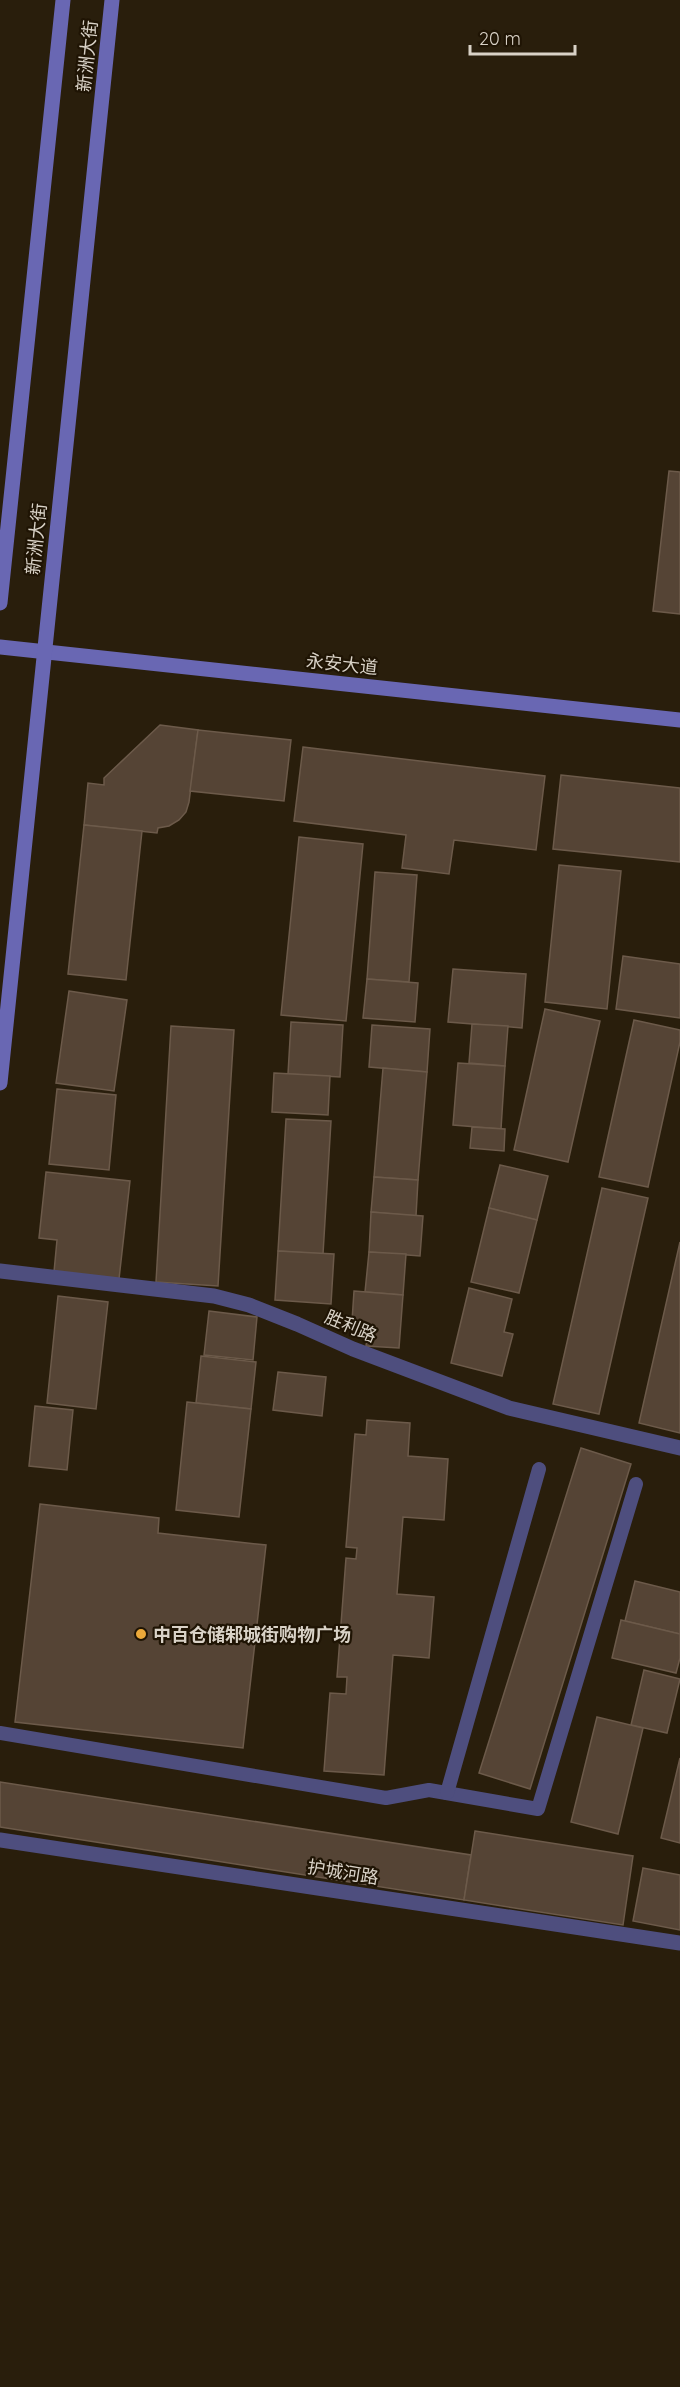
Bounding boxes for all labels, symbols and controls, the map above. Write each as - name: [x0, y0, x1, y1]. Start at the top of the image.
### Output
- scale bar: [470, 18, 575, 56]
- street label: 新洲大街: [72, 19, 102, 93]
- text: 20 m: [479, 27, 521, 50]
- street label: 新洲大街: [21, 502, 51, 576]
- street label: 永安大道: [305, 649, 379, 679]
- street label: 胜利路: [322, 1305, 380, 1347]
- place label: 中百仓储邾城街购物广场: [153, 1623, 351, 1646]
- marker: 中百仓储邾城街购物广场: [134, 1627, 148, 1641]
- street label: 护城河路: [306, 1855, 380, 1889]

